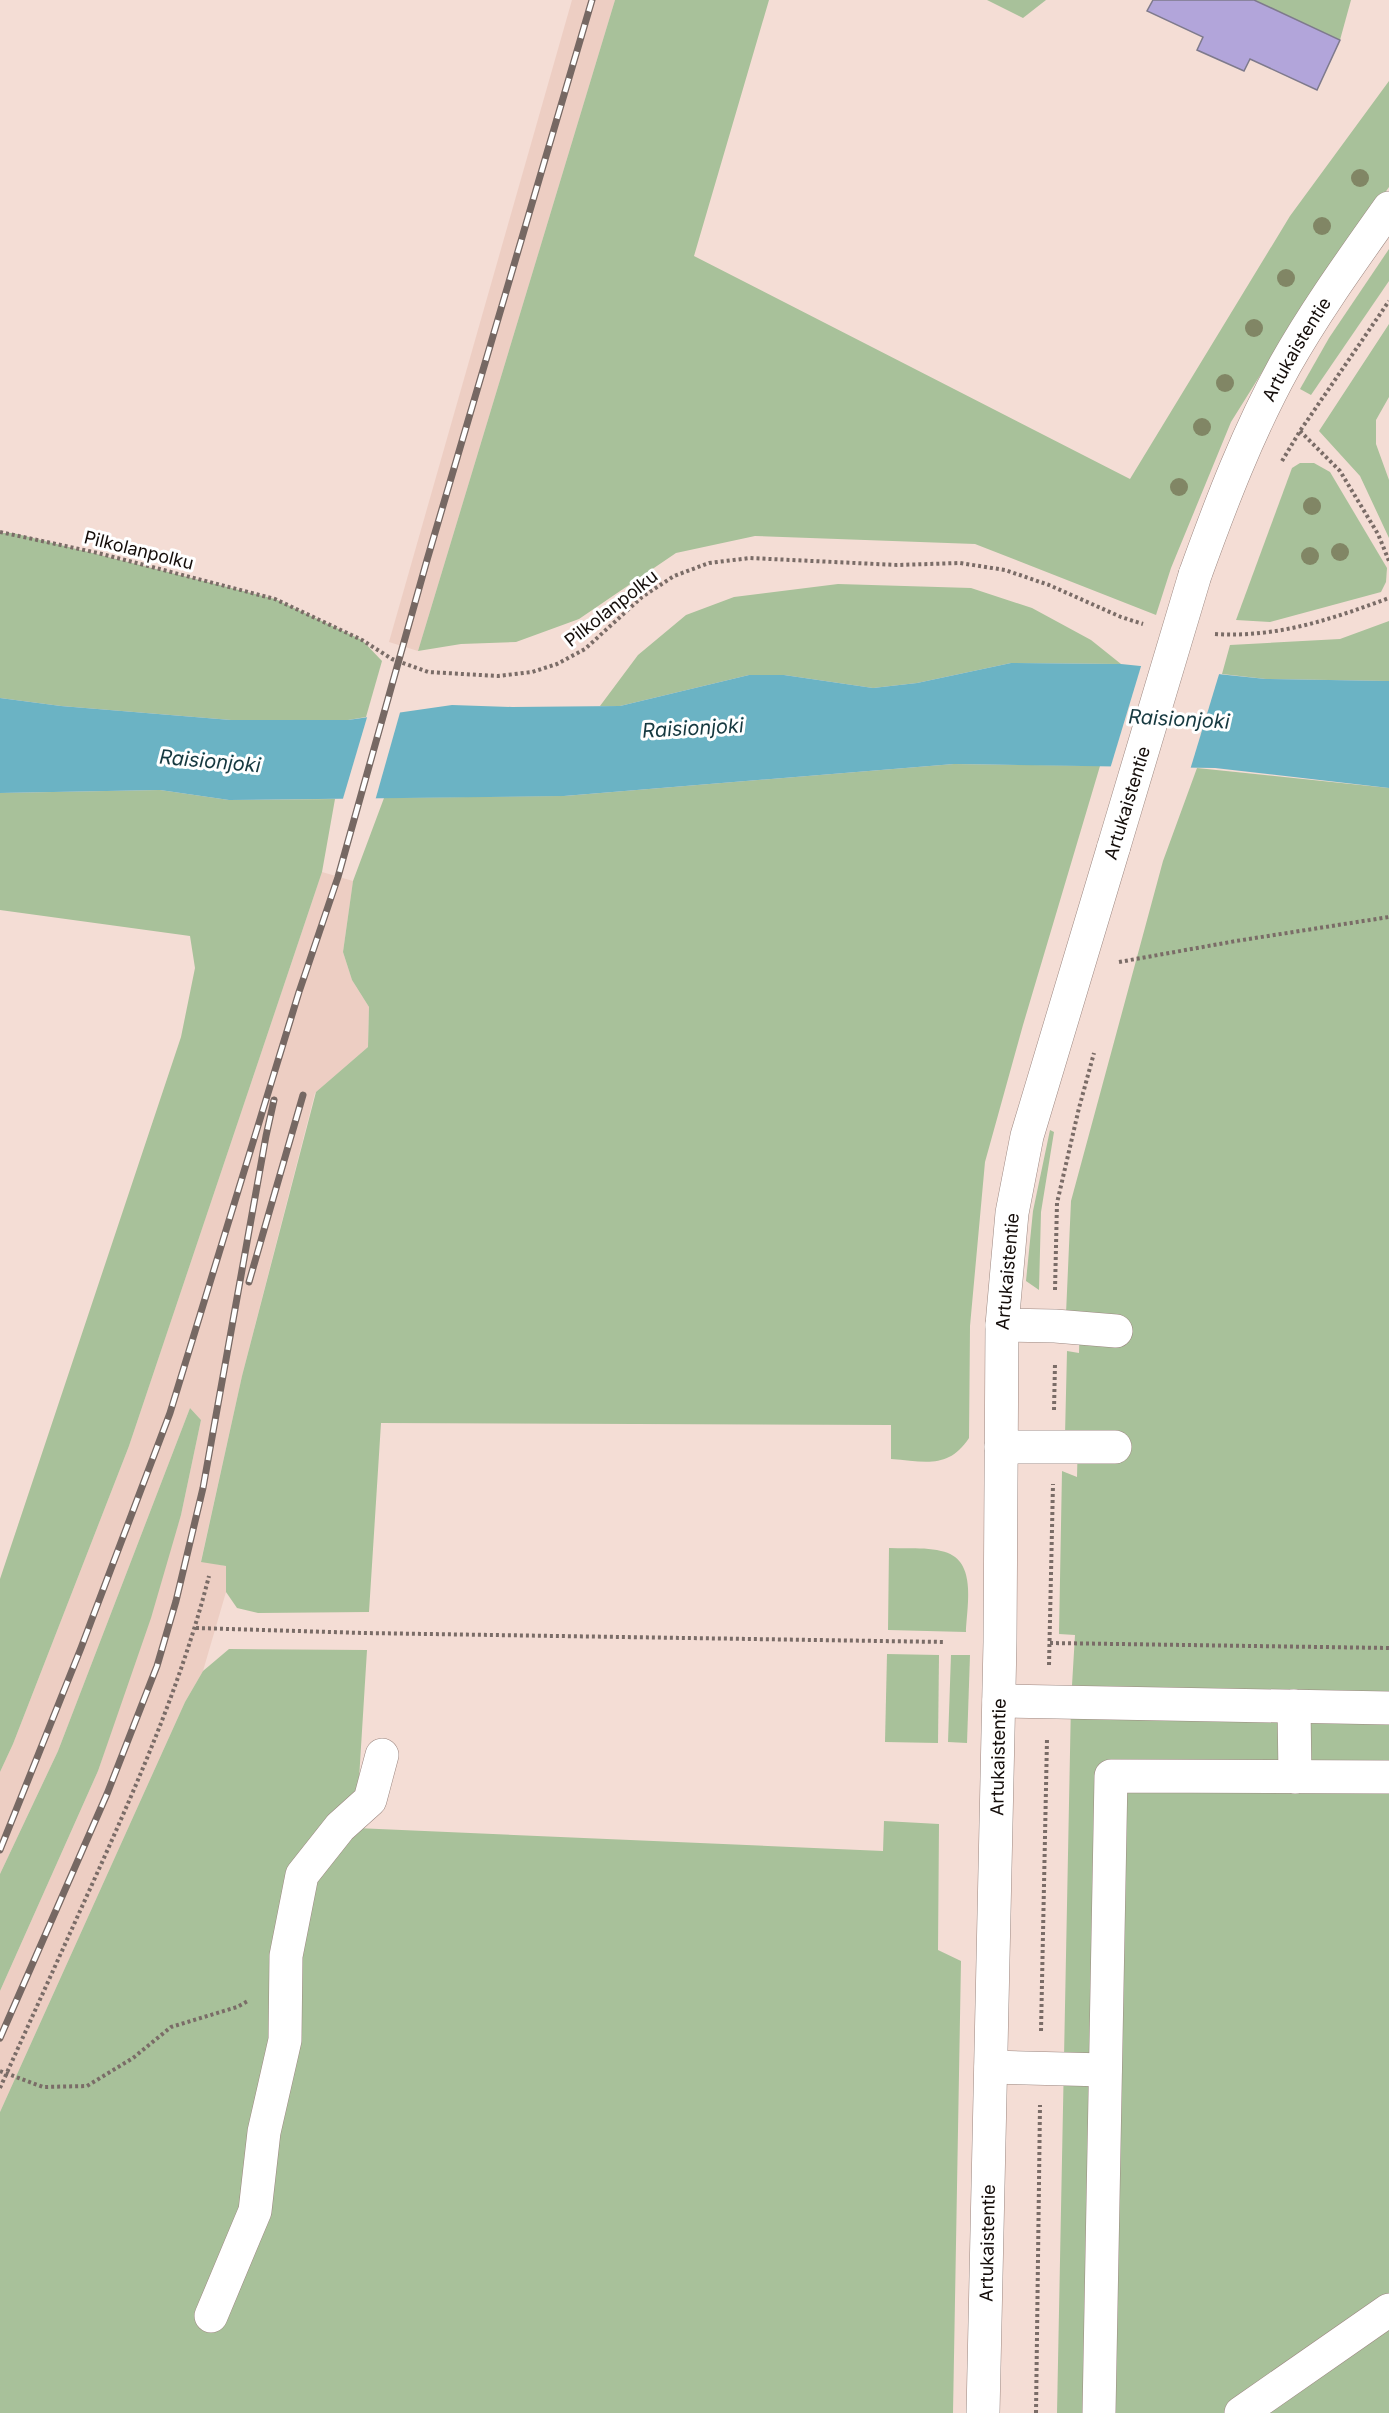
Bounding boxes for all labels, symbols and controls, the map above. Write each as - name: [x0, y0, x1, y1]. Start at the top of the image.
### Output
- street label: Artukaistentie: [1257, 293, 1335, 405]
- street label: Pilkolanpolku: [82, 526, 196, 574]
- street label: Pilkolanpolku: [560, 565, 662, 651]
- water label: Raisionjoki: [1128, 704, 1232, 734]
- water label: Raisionjoki: [642, 713, 746, 743]
- street label: Artukaistentie: [1100, 744, 1154, 862]
- water label: Raisionjoki: [158, 745, 263, 777]
- street label: Artukaistentie: [991, 1212, 1022, 1331]
- street label: Artukaistentie: [986, 1698, 1009, 1816]
- street label: Artukaistentie: [975, 2184, 999, 2302]

